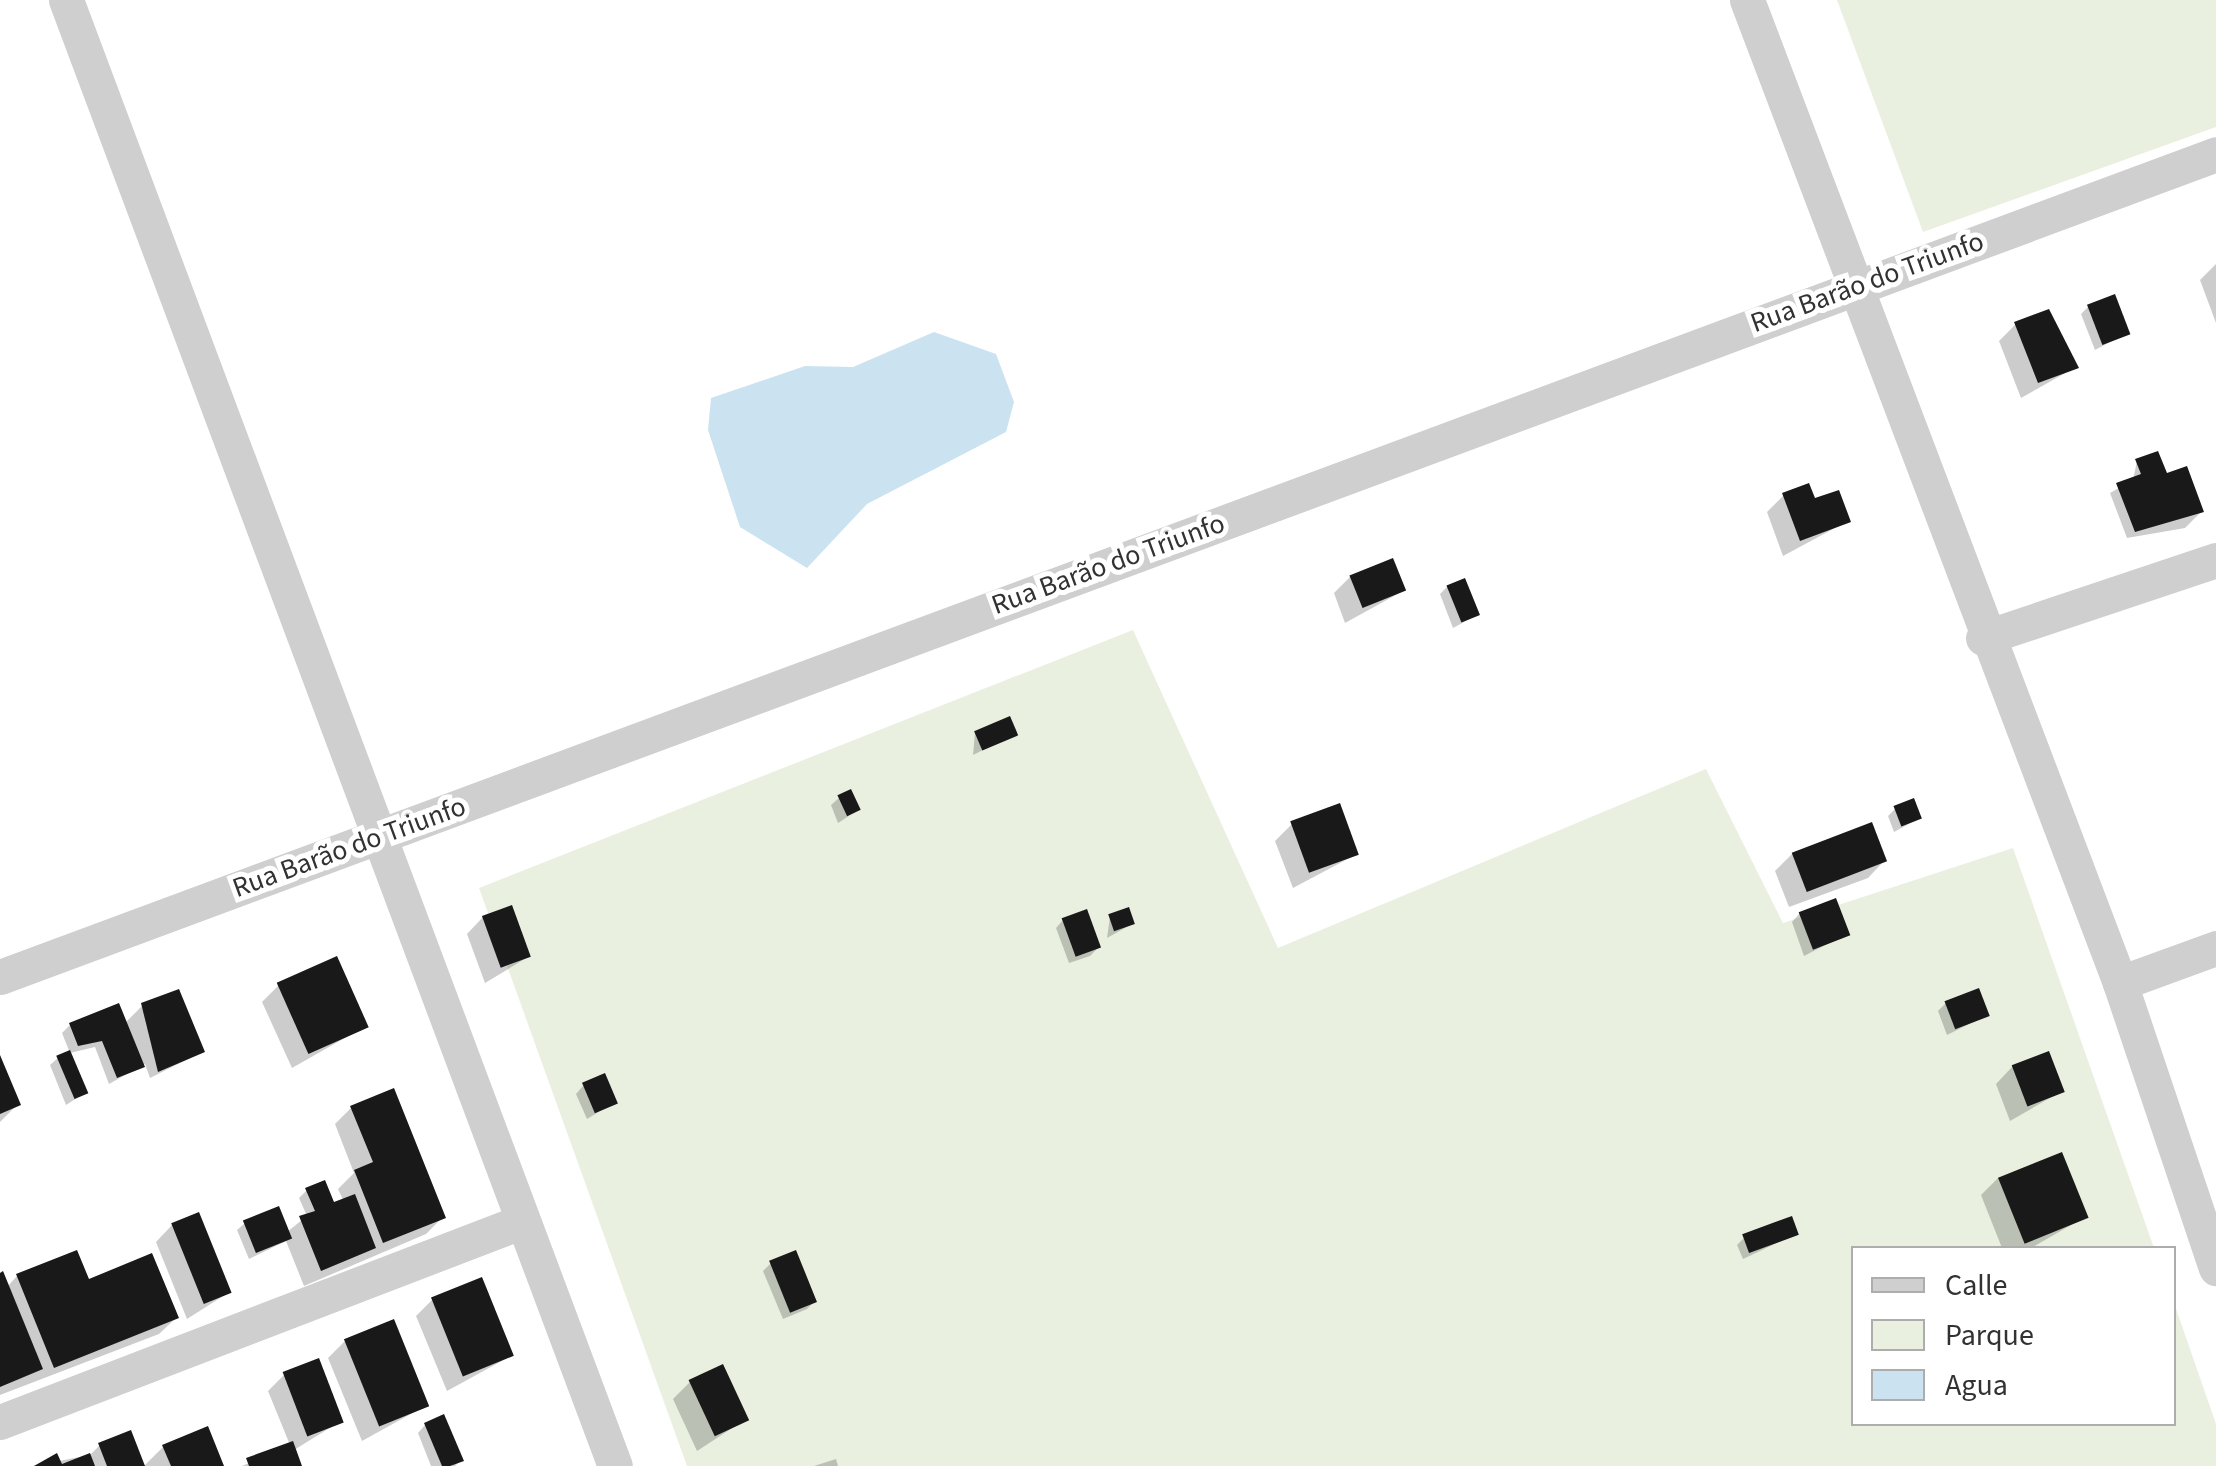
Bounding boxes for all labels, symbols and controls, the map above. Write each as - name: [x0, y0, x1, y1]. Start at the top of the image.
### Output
- street label: Rua Barão do Triunfo: [1746, 224, 1988, 340]
- street label: Rua Barão do Triunfo: [987, 506, 1229, 622]
- street label: Rua Barão do Triunfo: [228, 789, 470, 905]
- legend: [1851, 1246, 2176, 1426]
- text: Calle: [1945, 1264, 2007, 1307]
- text: Parque: [1945, 1314, 2034, 1357]
- text: Agua: [1945, 1364, 2008, 1407]

